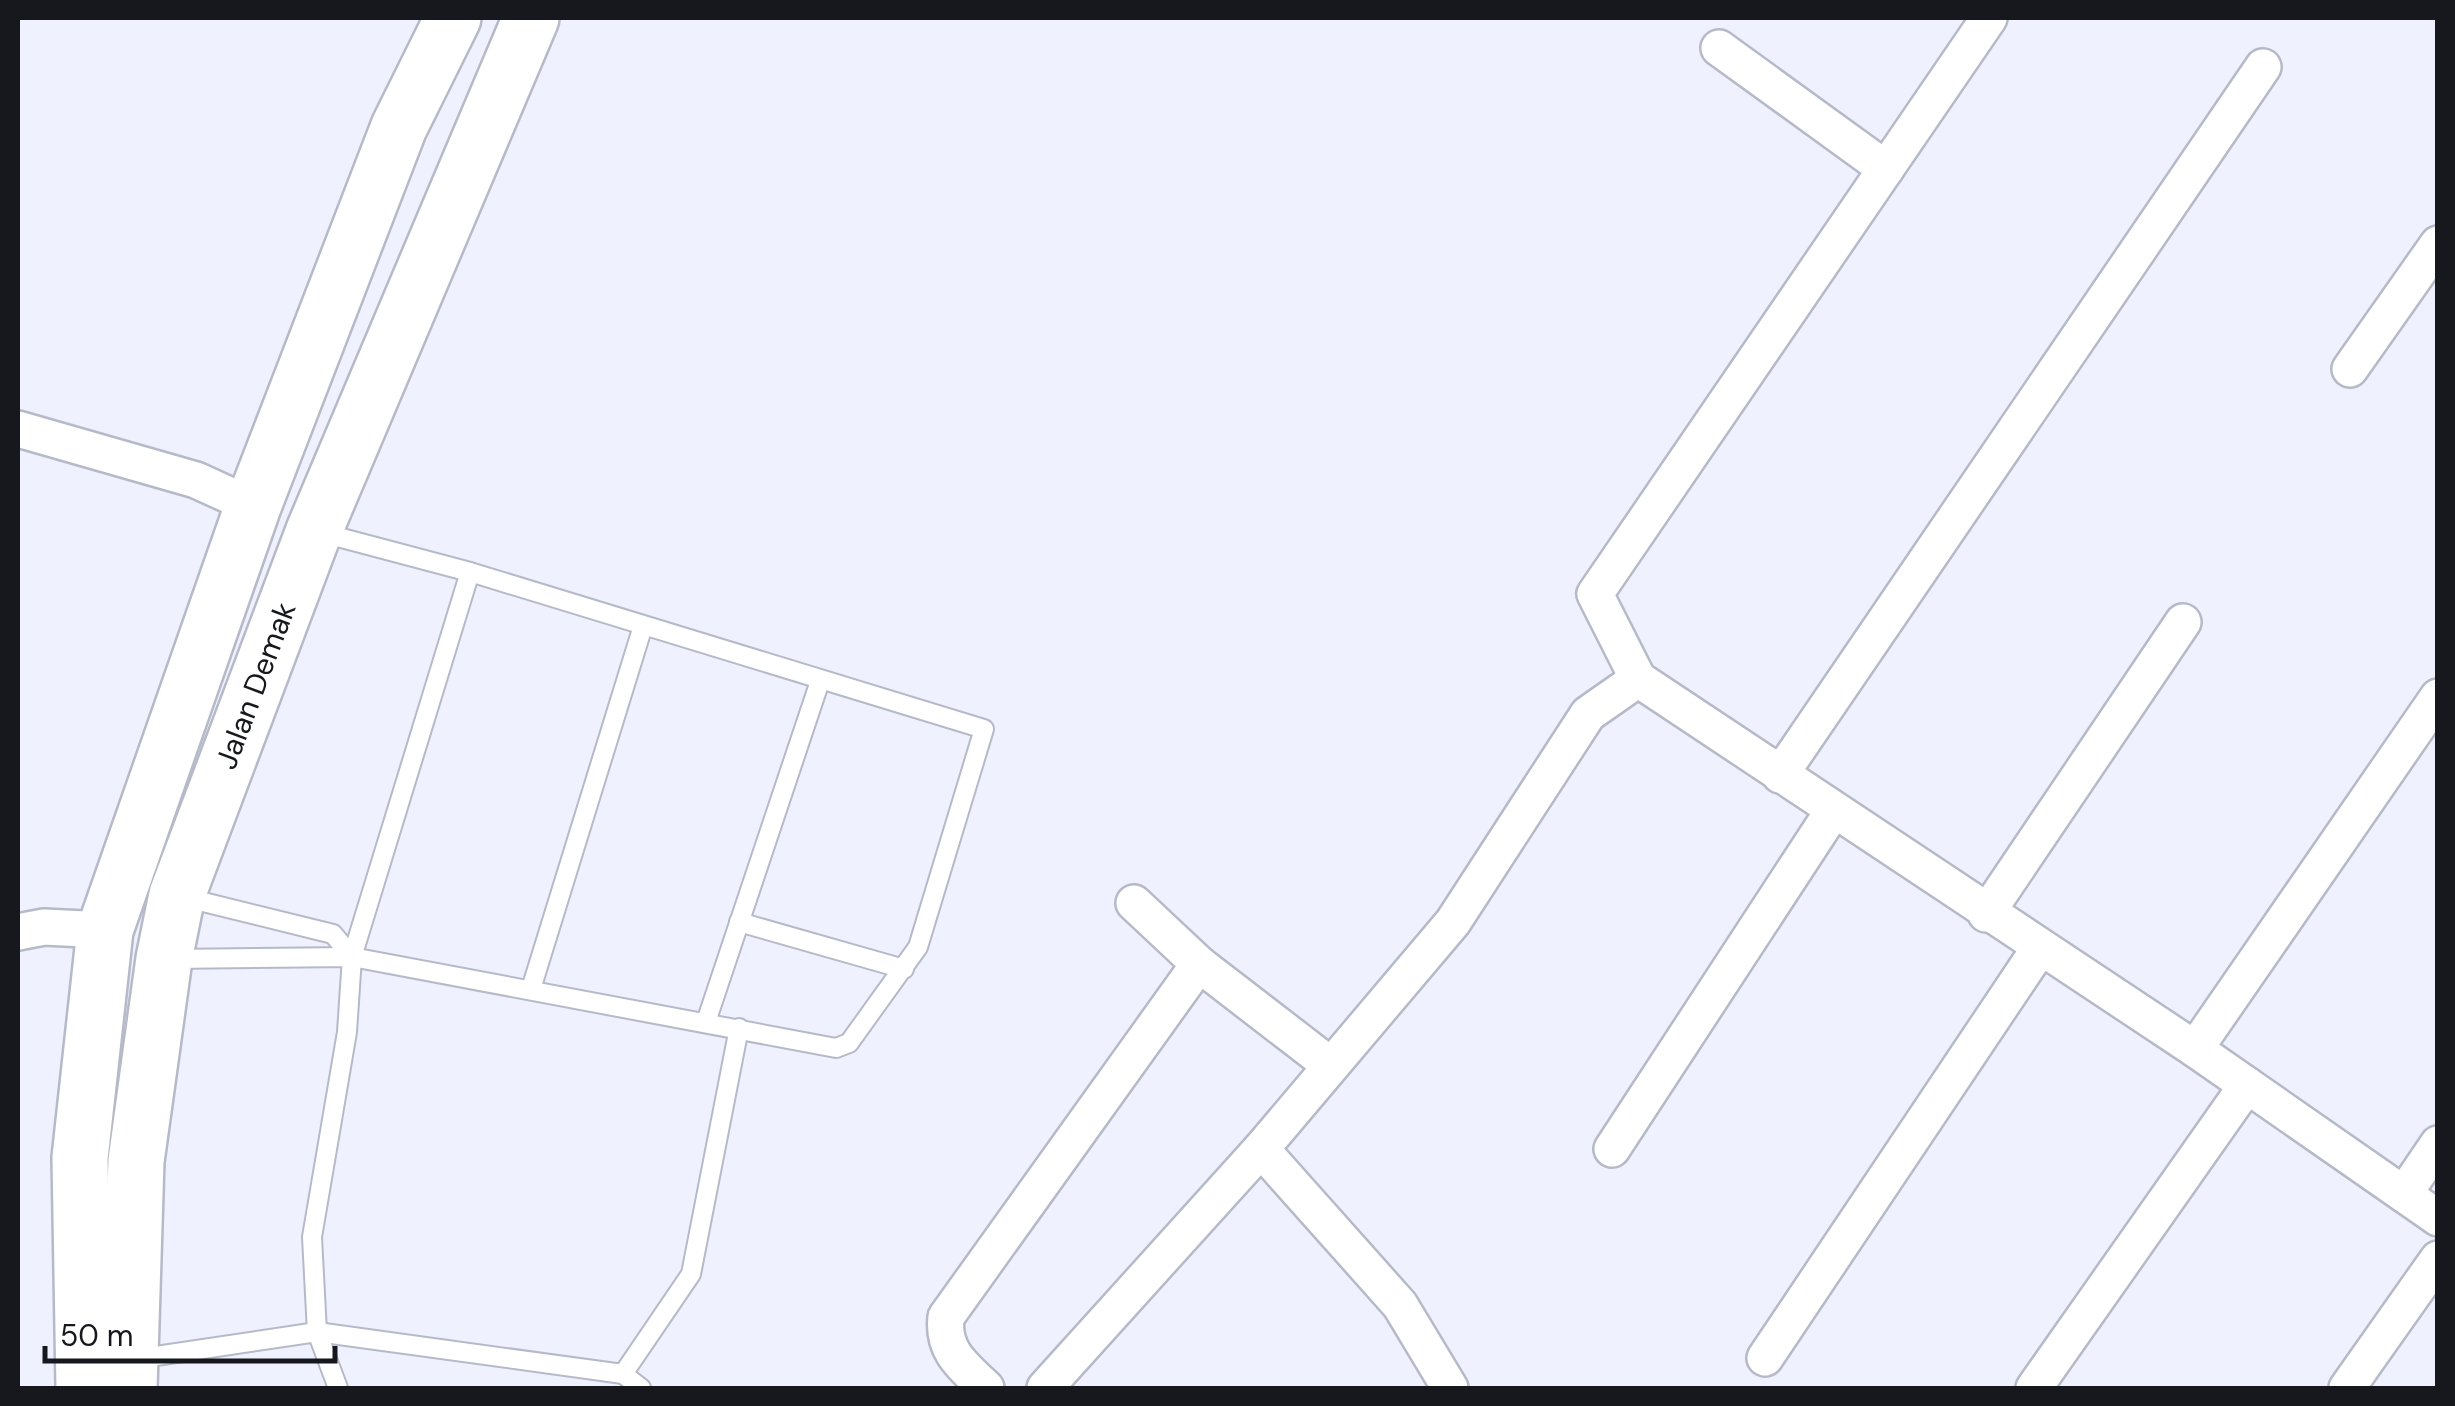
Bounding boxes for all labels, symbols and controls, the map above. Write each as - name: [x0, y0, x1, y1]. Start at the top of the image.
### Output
- street label: Jalan Demak: [206, 597, 304, 774]
- scale bar: [45, 1301, 335, 1363]
- text: 50 m: [60, 1316, 134, 1355]

